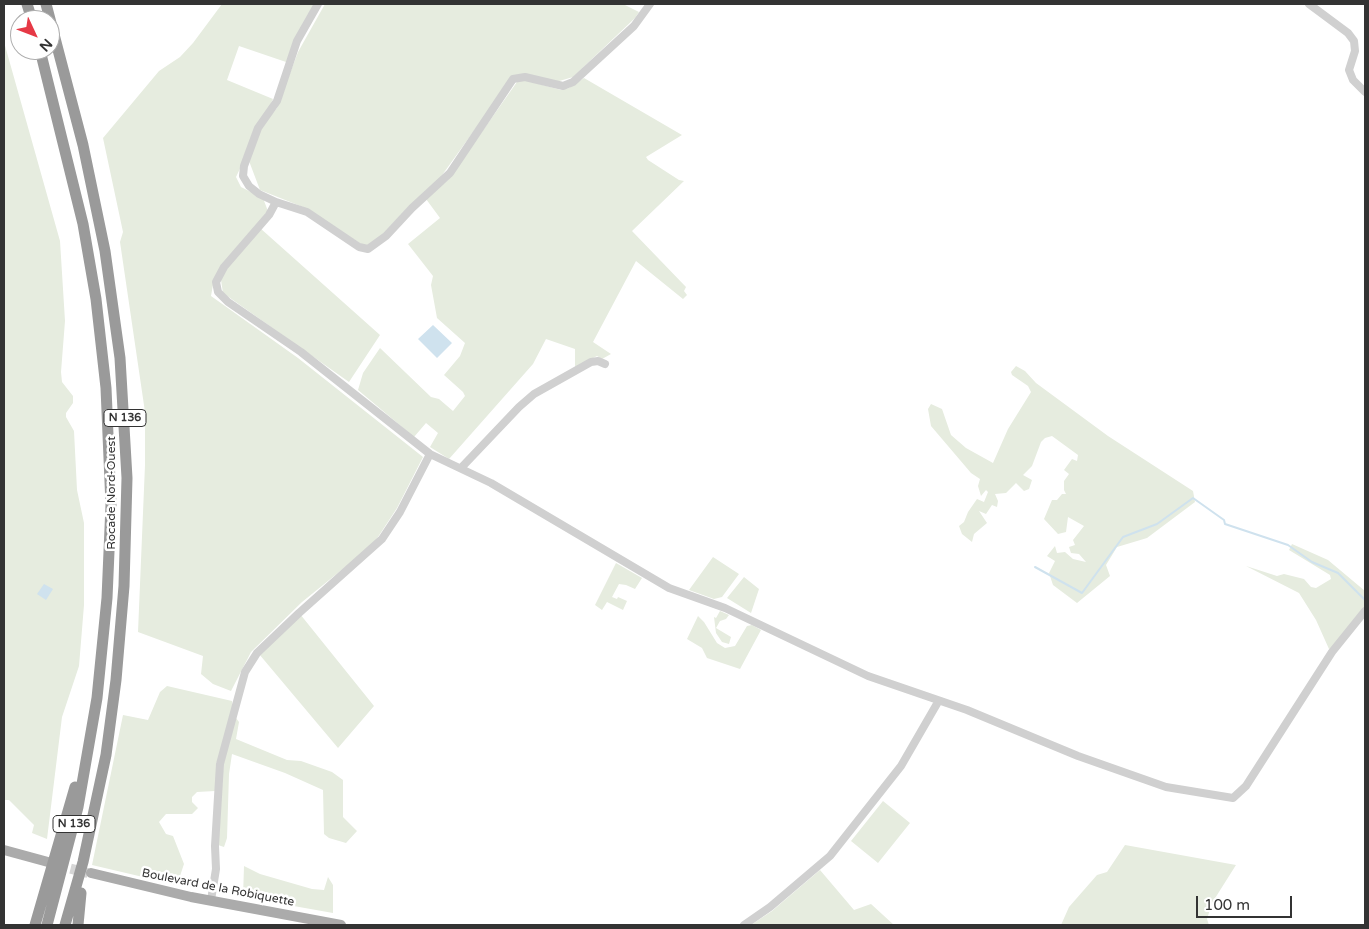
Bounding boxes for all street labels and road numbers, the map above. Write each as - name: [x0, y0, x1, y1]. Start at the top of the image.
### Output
- road number: N 136: [104, 409, 146, 426]
- street label: Rocade Nord-Ouest: [105, 436, 119, 550]
- road number: N 136: [53, 816, 95, 832]
- street label: Boulevard de la Robiquette: [141, 866, 295, 910]

